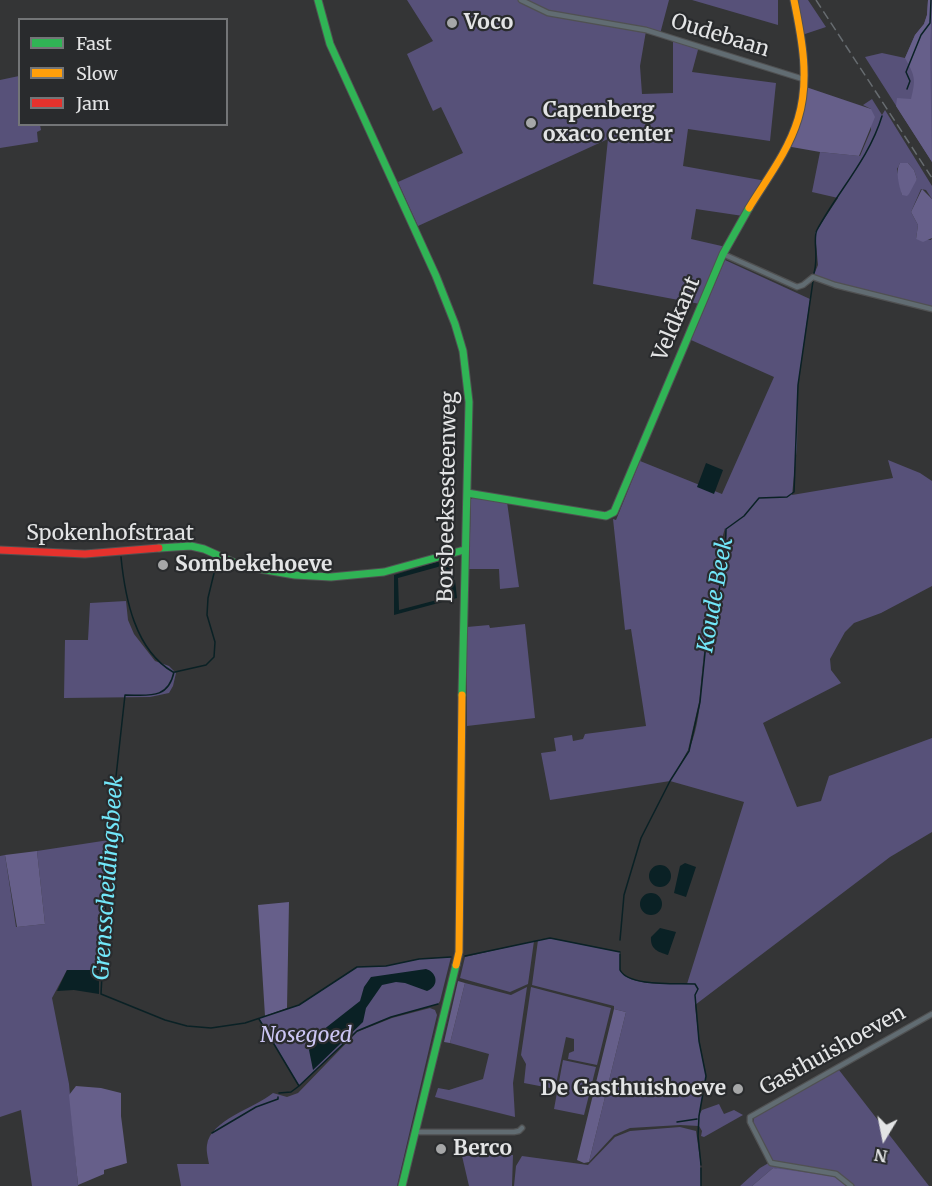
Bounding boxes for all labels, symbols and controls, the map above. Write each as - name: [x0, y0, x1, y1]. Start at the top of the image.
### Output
- street label: Oudebaan: [668, 9, 772, 63]
- place label: Voco: [464, 10, 513, 36]
- marker: Voco: [445, 16, 459, 30]
- legend: [18, 18, 228, 126]
- text: Fast: [76, 32, 112, 55]
- text: Slow: [76, 62, 118, 85]
- text: Jam: [76, 92, 110, 115]
- place label: Capenberg oxaco center: [543, 98, 673, 148]
- marker: Capenberg oxaco center: [524, 116, 538, 130]
- street label: Veldkant: [648, 273, 706, 365]
- street label: Borsbeeksesteenweg: [434, 391, 462, 603]
- street label: Spokenhofstraat: [26, 521, 194, 547]
- water label: Koude Beek: [693, 535, 739, 655]
- place label: Sombekehoeve: [175, 552, 332, 578]
- marker: Sombekehoeve: [156, 558, 170, 572]
- water label: Grensscheidingsbeek: [89, 775, 129, 981]
- street label: Gasthuishoeven: [756, 1001, 910, 1101]
- park label: Nosegoed: [260, 1023, 352, 1049]
- place label: De Gasthuishoeve: [540, 1076, 726, 1102]
- marker: De Gasthuishoeve: [731, 1082, 745, 1096]
- north arrow: [854, 1108, 914, 1168]
- place label: Berco: [453, 1136, 512, 1162]
- marker: Berco: [434, 1142, 448, 1156]
- text: N: [873, 1145, 889, 1167]

